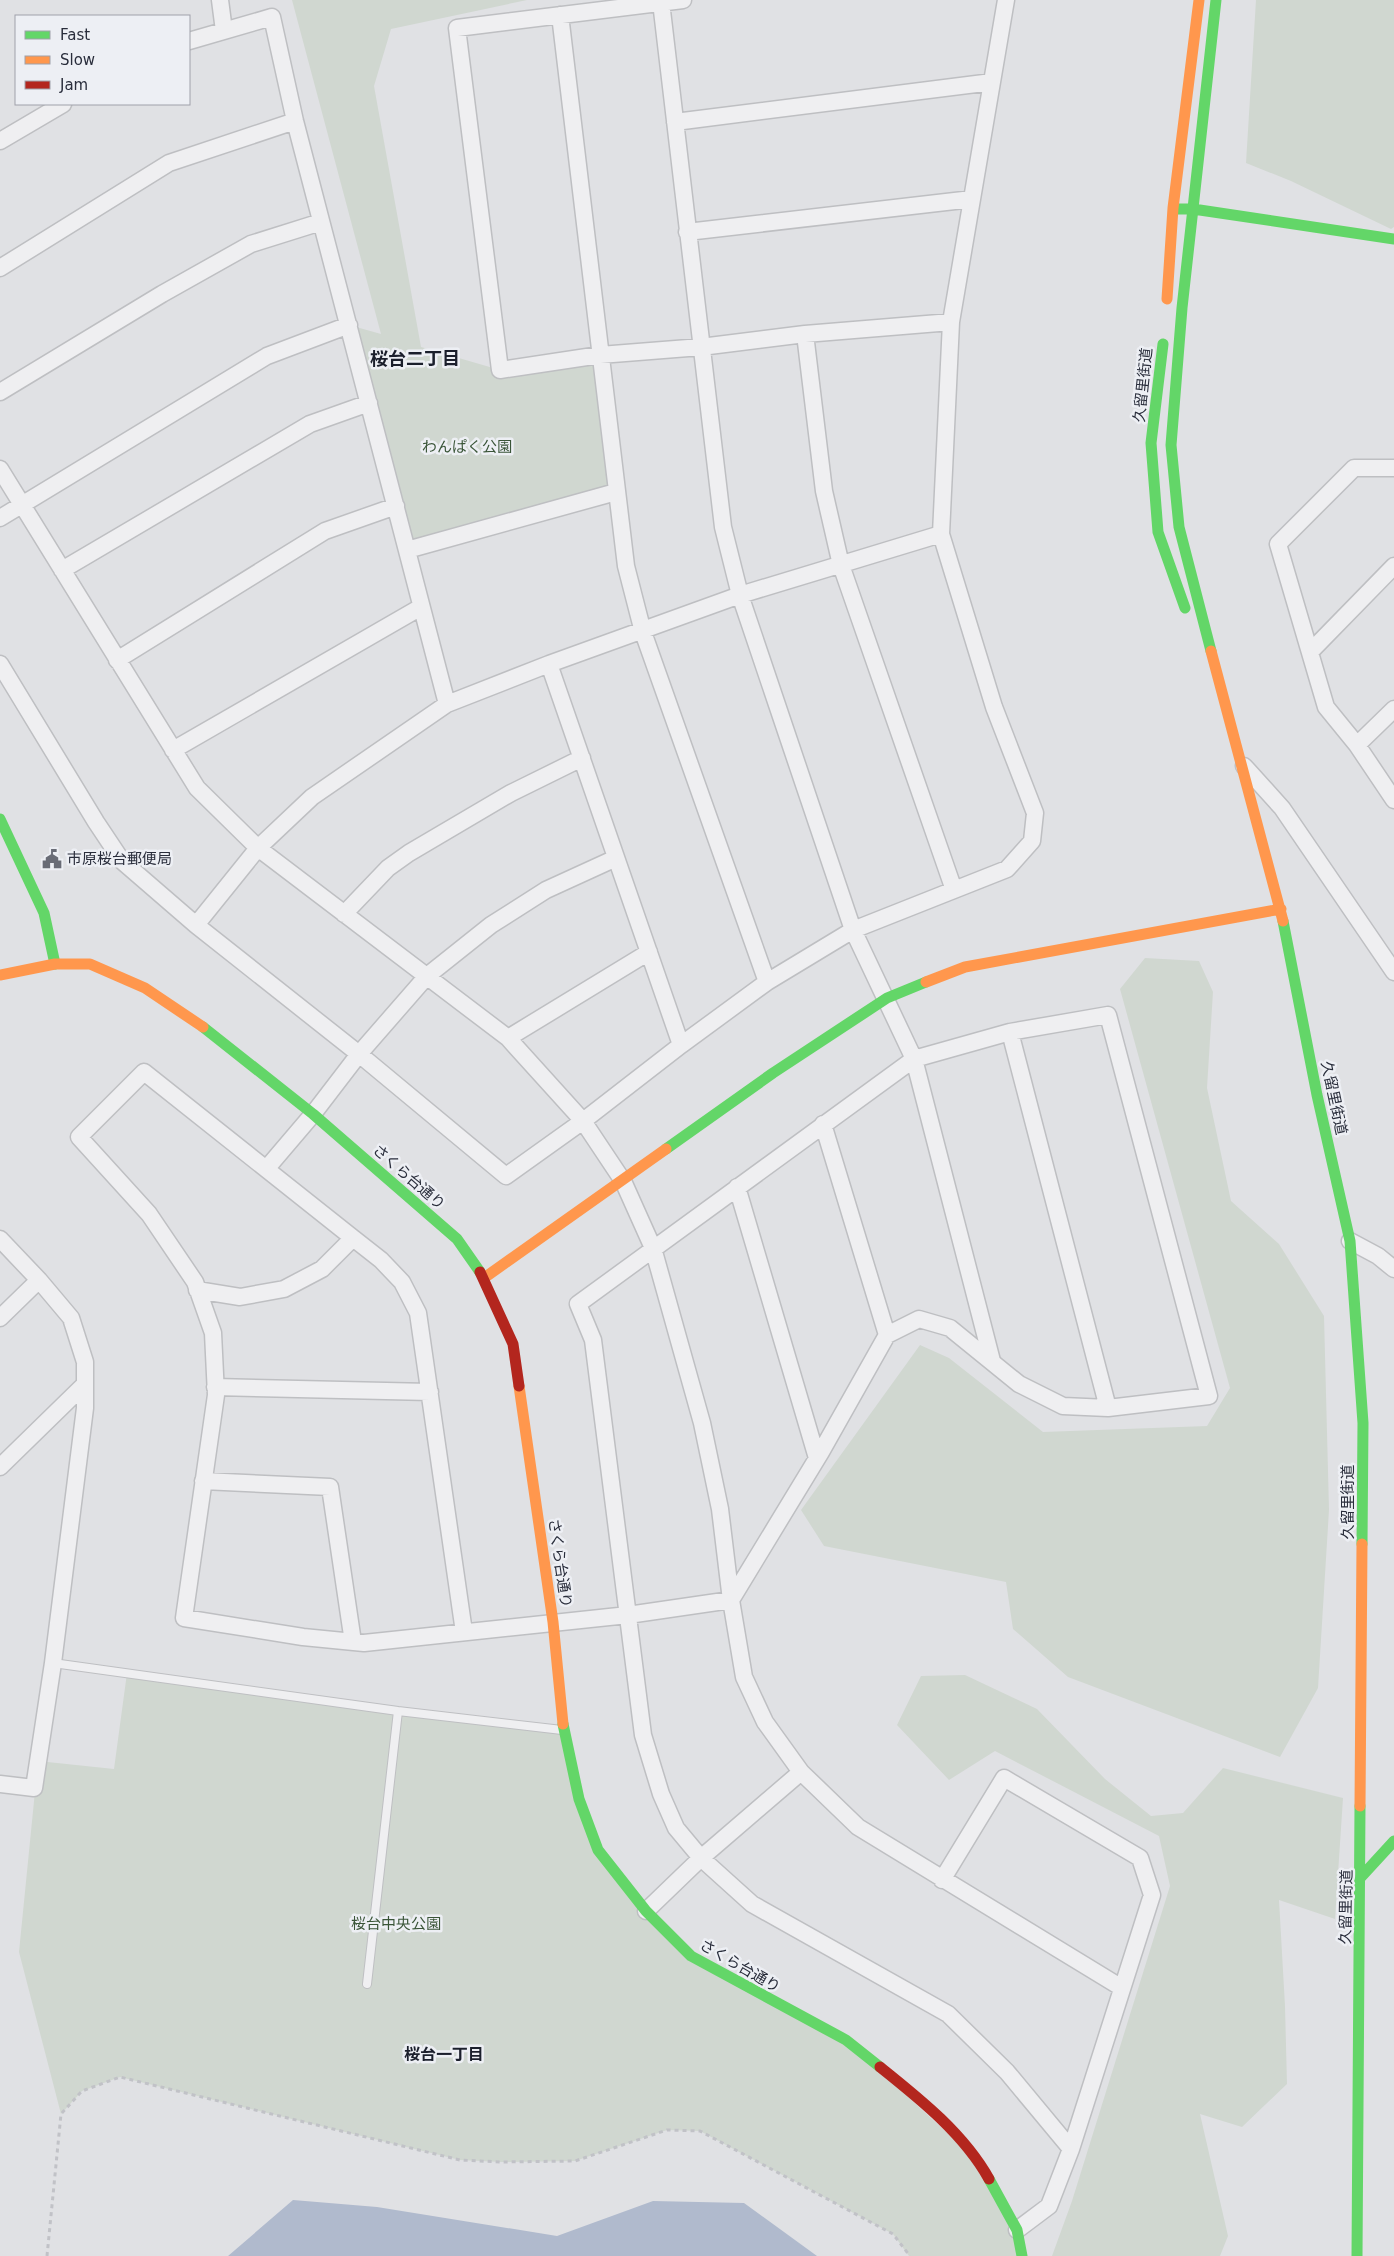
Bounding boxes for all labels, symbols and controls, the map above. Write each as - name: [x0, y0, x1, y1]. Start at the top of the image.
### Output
- legend: [15, 15, 190, 105]
- text: Fast: [60, 26, 90, 44]
- text: Slow: [60, 51, 95, 69]
- text: Jam: [59, 76, 88, 94]
- street label: 久留里街道: [1130, 347, 1156, 423]
- district label: 桜台二丁目: [370, 348, 460, 369]
- park label: わんぱく公園: [422, 438, 512, 456]
- public building icon: 市原桜台郵便局: [41, 848, 63, 870]
- place label: 市原桜台郵便局: [67, 850, 172, 868]
- street label: 久留里街道: [1317, 1059, 1351, 1137]
- street label: さくら台通り: [369, 1141, 449, 1213]
- street label: 久留里街道: [1339, 1464, 1357, 1540]
- street label: さくら台通り: [545, 1517, 575, 1609]
- street label: 久留里街道: [1336, 1869, 1356, 1945]
- park label: 桜台中央公園: [351, 1915, 441, 1933]
- street label: さくら台通り: [697, 1936, 783, 1996]
- district label: 桜台一丁目: [404, 2045, 484, 2064]

